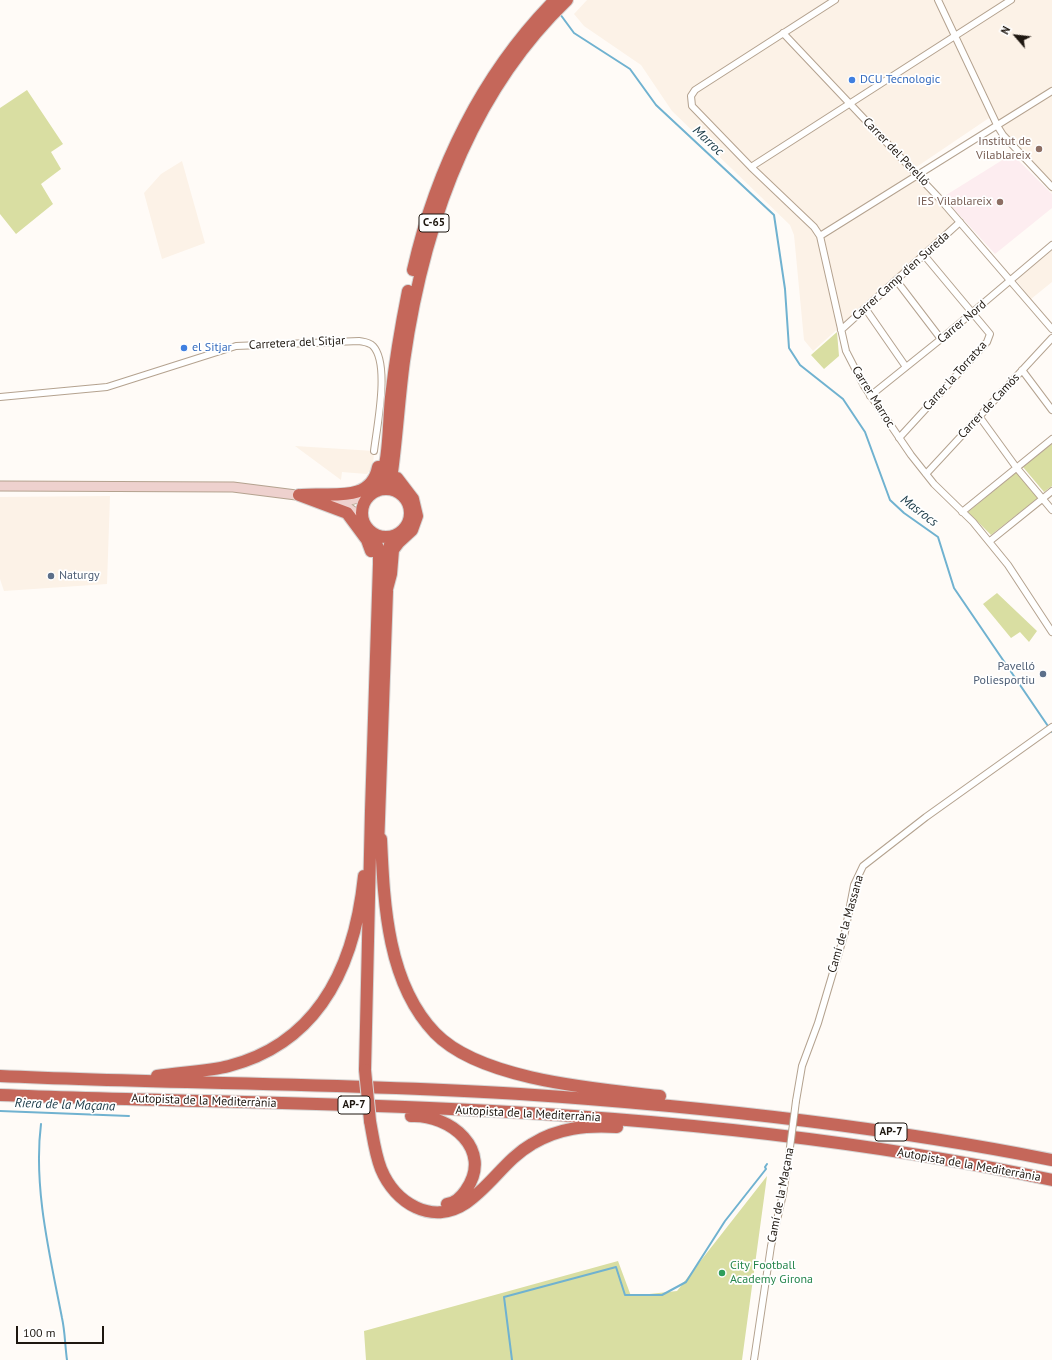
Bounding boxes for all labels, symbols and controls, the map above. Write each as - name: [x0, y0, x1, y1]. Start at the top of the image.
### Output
- north arrow: [996, 16, 1036, 56]
- text: N: [998, 24, 1013, 37]
- place label: DCU Tecnologic: [860, 73, 940, 87]
- marker: DCU Tecnologic: [847, 75, 857, 85]
- street label: Carrer del Perelló: [860, 115, 932, 189]
- water label: Marroc: [689, 123, 727, 159]
- place label: Institut de Vilablareix: [976, 135, 1031, 163]
- marker: Institut de Vilablareix: [1034, 144, 1044, 154]
- place label: IES Vilablareix: [918, 195, 992, 209]
- marker: IES Vilablareix: [995, 197, 1005, 207]
- road number: C-65: [419, 214, 449, 232]
- street label: Carrer Camp d'en Sureda: [850, 229, 952, 323]
- street label: Carrer Nord: [935, 297, 989, 347]
- street label: Carretera del Sitjar: [249, 333, 345, 353]
- street label: Carrer la Torratxa: [920, 338, 990, 414]
- place label: el Sitjar: [192, 341, 232, 355]
- marker: el Sitjar: [179, 343, 189, 353]
- street label: Carrer Marroc: [848, 364, 898, 430]
- street label: Carrer de Camós: [955, 370, 1023, 442]
- water label: Masrocs: [897, 492, 941, 530]
- place label: Naturgy: [59, 569, 100, 583]
- marker: Naturgy: [46, 571, 56, 581]
- place label: Pavelló Poliesportiu: [973, 660, 1035, 688]
- marker: Pavelló Poliesportiu: [1038, 669, 1048, 679]
- street label: Camí de la Massana: [825, 873, 867, 975]
- street label: Autopista de la Mediterrània: [131, 1091, 277, 1111]
- water label: Riera de la Maçana: [14, 1095, 116, 1115]
- road number: AP-7: [338, 1096, 370, 1114]
- street label: Autopista de la Mediterrània: [455, 1103, 601, 1125]
- road number: AP-7: [875, 1123, 907, 1141]
- street label: Autopista de la Mediterrània: [896, 1145, 1042, 1185]
- street label: Camí de la Maçana: [765, 1146, 797, 1244]
- place label: City Football Academy Girona: [730, 1259, 813, 1287]
- marker: City Football Academy Girona: [717, 1268, 727, 1278]
- scale bar: [18, 1318, 106, 1344]
- text: 100 m: [23, 1325, 56, 1340]

